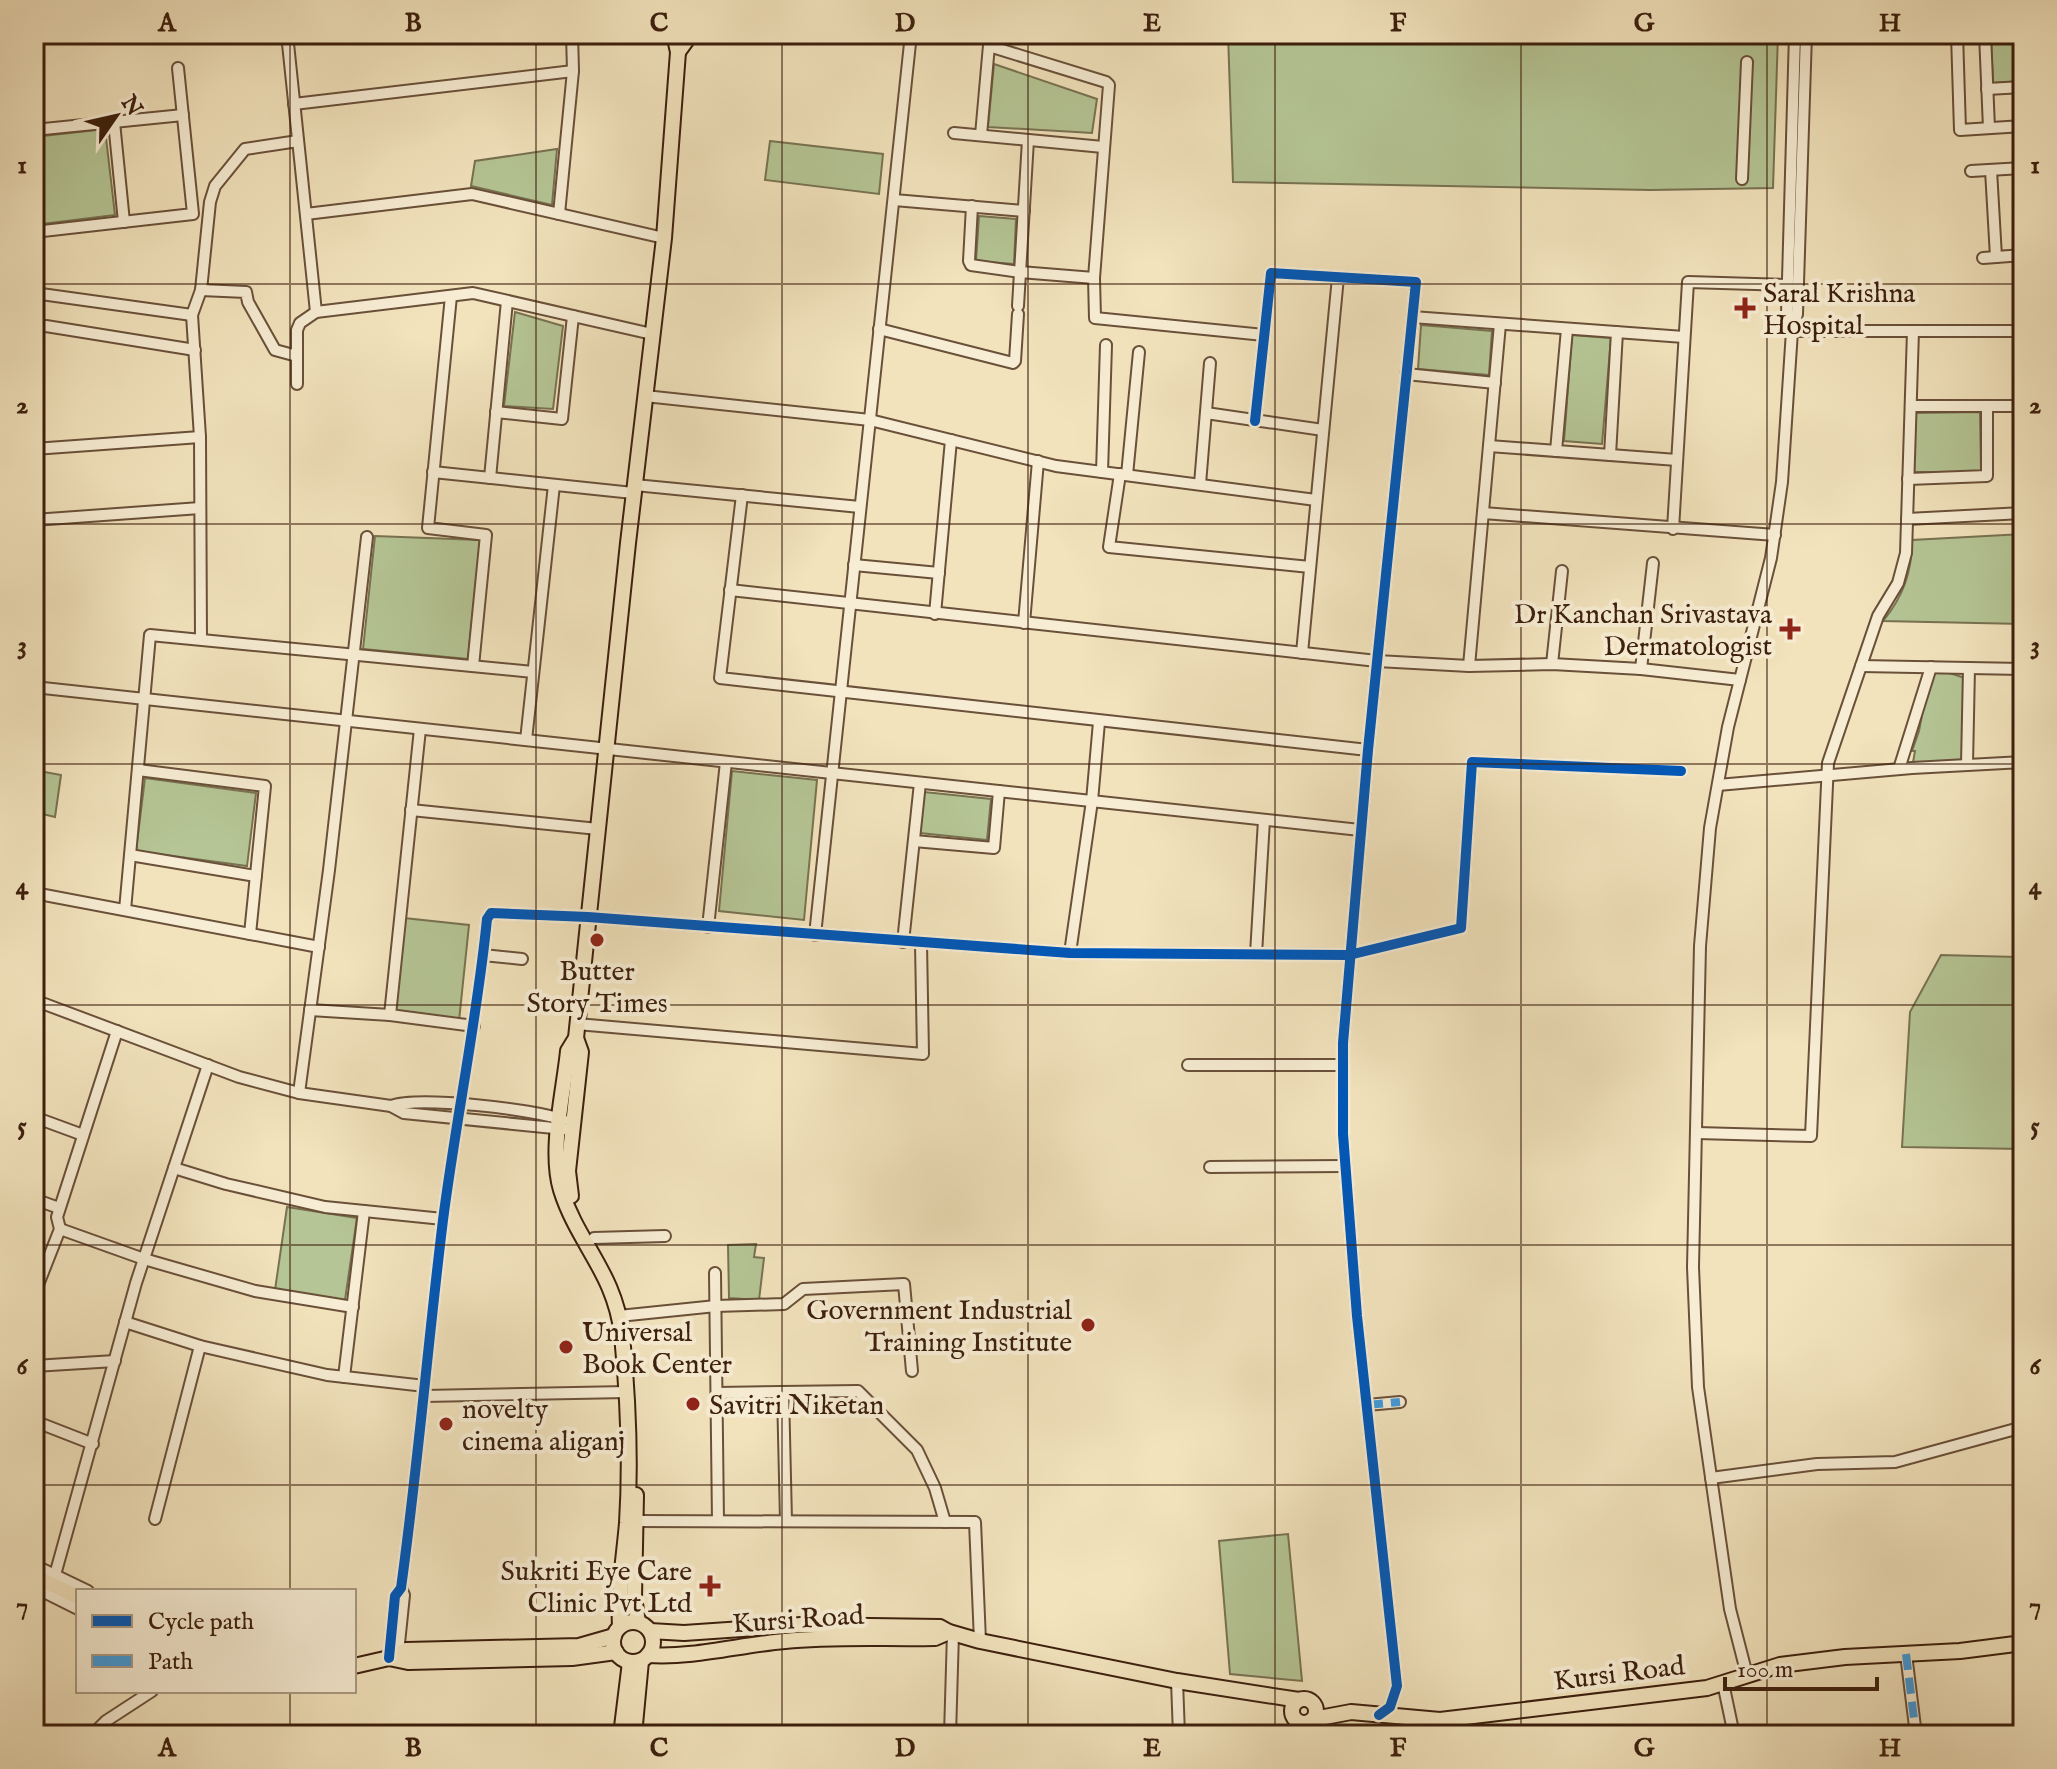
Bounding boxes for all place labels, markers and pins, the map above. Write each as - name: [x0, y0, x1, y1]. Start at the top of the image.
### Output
- place label: Saral Krishna Hospital: [1763, 277, 1916, 344]
- marker: Saral Krishna Hospital: [1734, 297, 1756, 319]
- place label: Dr Kanchan Srivastava Dermatologist: [1514, 598, 1773, 665]
- marker: Dr Kanchan Srivastava Dermatologist: [1779, 618, 1801, 640]
- marker: Butter Story Times: [588, 931, 606, 949]
- place label: Butter Story Times: [526, 955, 668, 1022]
- place label: Government Industrial Training Institute: [806, 1294, 1072, 1361]
- place label: Universal Book Center: [582, 1316, 732, 1383]
- marker: Government Industrial Training Institute: [1079, 1316, 1097, 1334]
- marker: Universal Book Center: [557, 1338, 575, 1356]
- place label: Savitri Niketan: [709, 1389, 884, 1424]
- place label: novelty cinema aliganj: [462, 1393, 625, 1460]
- marker: Savitri Niketan: [684, 1395, 702, 1413]
- marker: novelty cinema aliganj: [437, 1415, 455, 1433]
- place label: Sukriti Eye Care Clinic Pvt Ltd: [501, 1555, 692, 1622]
- marker: Sukriti Eye Care Clinic Pvt Ltd: [699, 1575, 721, 1597]

